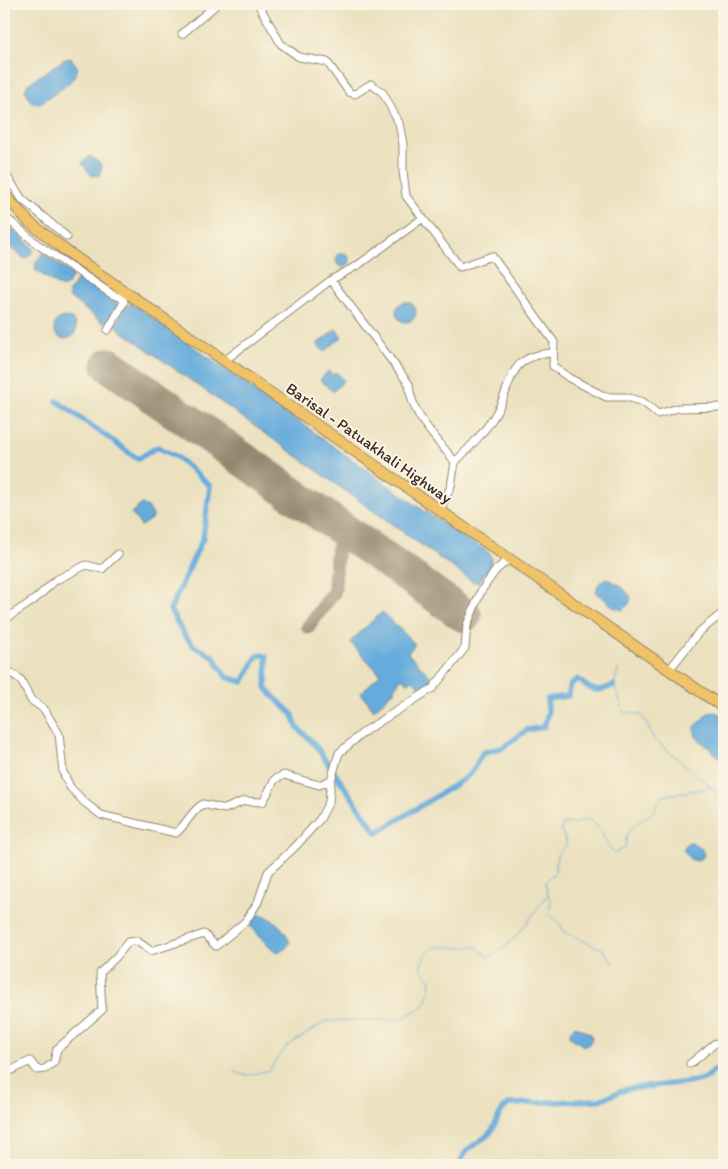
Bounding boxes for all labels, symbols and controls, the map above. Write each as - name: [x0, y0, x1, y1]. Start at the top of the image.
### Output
- street label: Barisal - Patuakhali Highway: [282, 378, 456, 508]

